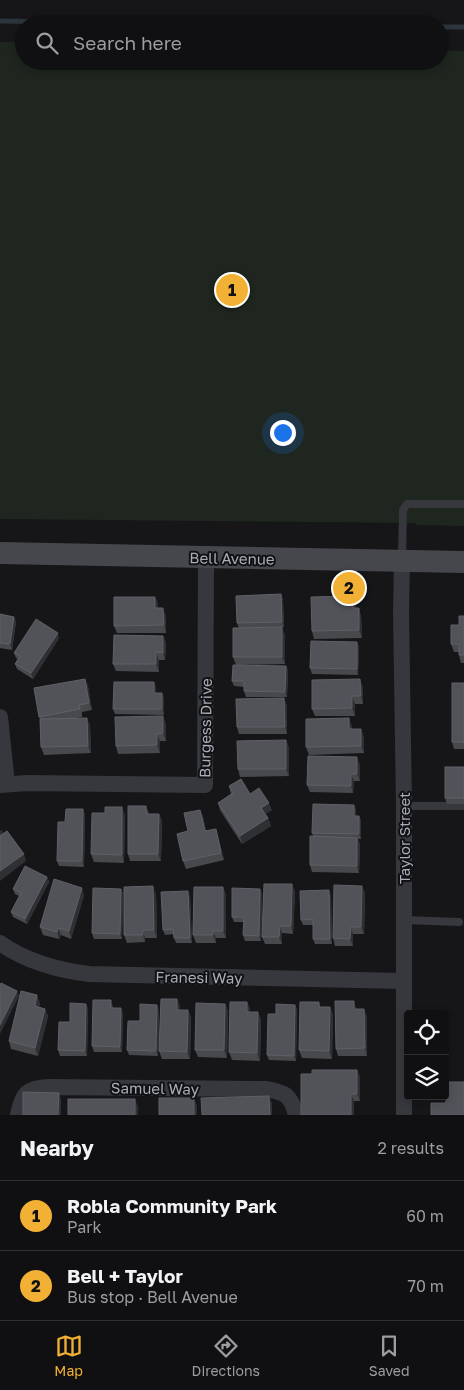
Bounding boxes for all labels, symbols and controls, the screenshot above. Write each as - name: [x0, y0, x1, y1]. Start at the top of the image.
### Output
- search box: [15, 15, 449, 70]
- icon: search: [33, 29, 61, 57]
- text: Search here: [73, 31, 182, 54]
- pin: 1: [216, 271, 248, 309]
- your location: [270, 420, 296, 446]
- street label: Bell Avenue: [189, 548, 275, 568]
- pin: 2: [333, 569, 365, 607]
- street label: Burgess Drive: [195, 678, 215, 778]
- street label: Taylor Street: [395, 792, 413, 884]
- street label: Franesi Way: [155, 967, 243, 987]
- map controls: [404, 1010, 449, 1100]
- button: locate: [404, 1010, 449, 1055]
- button: layers: [404, 1055, 449, 1100]
- street label: Samuel Way: [111, 1078, 200, 1098]
- text: Nearby: [20, 1135, 94, 1161]
- text: 2 results: [378, 1138, 444, 1158]
- text: Robla Community Park: [67, 1194, 277, 1217]
- text: 1: [32, 1206, 40, 1226]
- text: 60 m: [406, 1206, 444, 1226]
- text: Park: [67, 1217, 102, 1237]
- text: Bell + Taylor: [67, 1264, 183, 1287]
- text: 2: [31, 1276, 41, 1296]
- text: 70 m: [407, 1276, 444, 1296]
- text: Bus stop · Bell Avenue: [67, 1287, 238, 1307]
- tab: Map: [54, 1332, 83, 1379]
- tab: Directions: [192, 1332, 260, 1379]
- tab: Saved: [369, 1332, 410, 1379]

